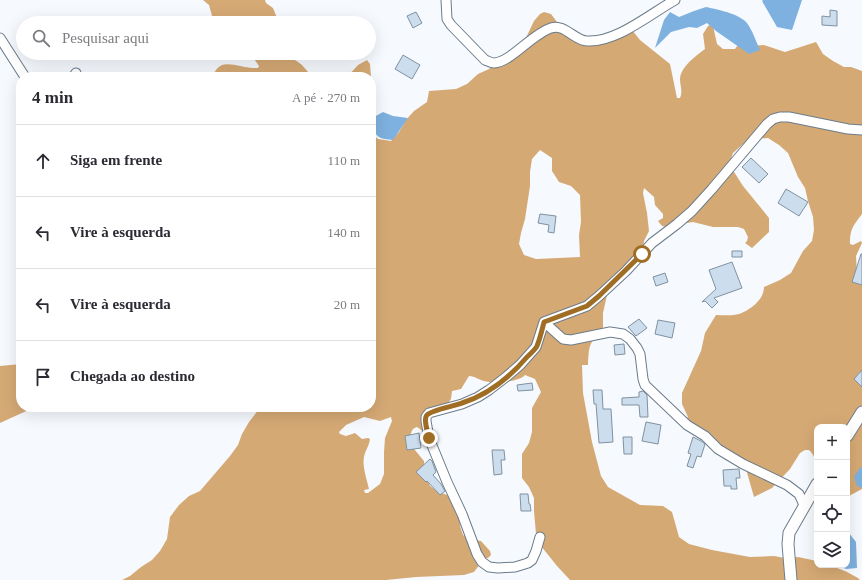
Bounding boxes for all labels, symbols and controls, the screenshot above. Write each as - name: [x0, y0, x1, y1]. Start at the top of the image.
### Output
- search box: [16, 16, 376, 60]
- icon: search: [30, 27, 52, 49]
- text: Pesquisar aqui: [62, 30, 149, 46]
- text: 4 min: [32, 88, 73, 107]
- text: A pé · 270 m: [292, 90, 360, 105]
- icon: ahead: [32, 150, 54, 172]
- text: Siga em frente: [70, 152, 162, 168]
- text: 110 m: [328, 153, 360, 168]
- icon: left: [32, 222, 54, 244]
- text: Vire à esquerda: [70, 224, 171, 240]
- text: 140 m: [327, 225, 360, 240]
- route start: [633, 245, 651, 263]
- icon: left: [32, 294, 54, 316]
- text: Vire à esquerda: [70, 296, 171, 312]
- text: 20 m: [334, 297, 360, 312]
- icon: arrive: [32, 366, 54, 388]
- text: Chegada ao destino: [70, 368, 195, 384]
- map controls: [814, 424, 850, 568]
- button: +: [814, 424, 850, 460]
- route end: [420, 429, 438, 447]
- button: −: [814, 460, 850, 496]
- button: locate: [814, 496, 850, 532]
- button: layers: [814, 532, 850, 568]

